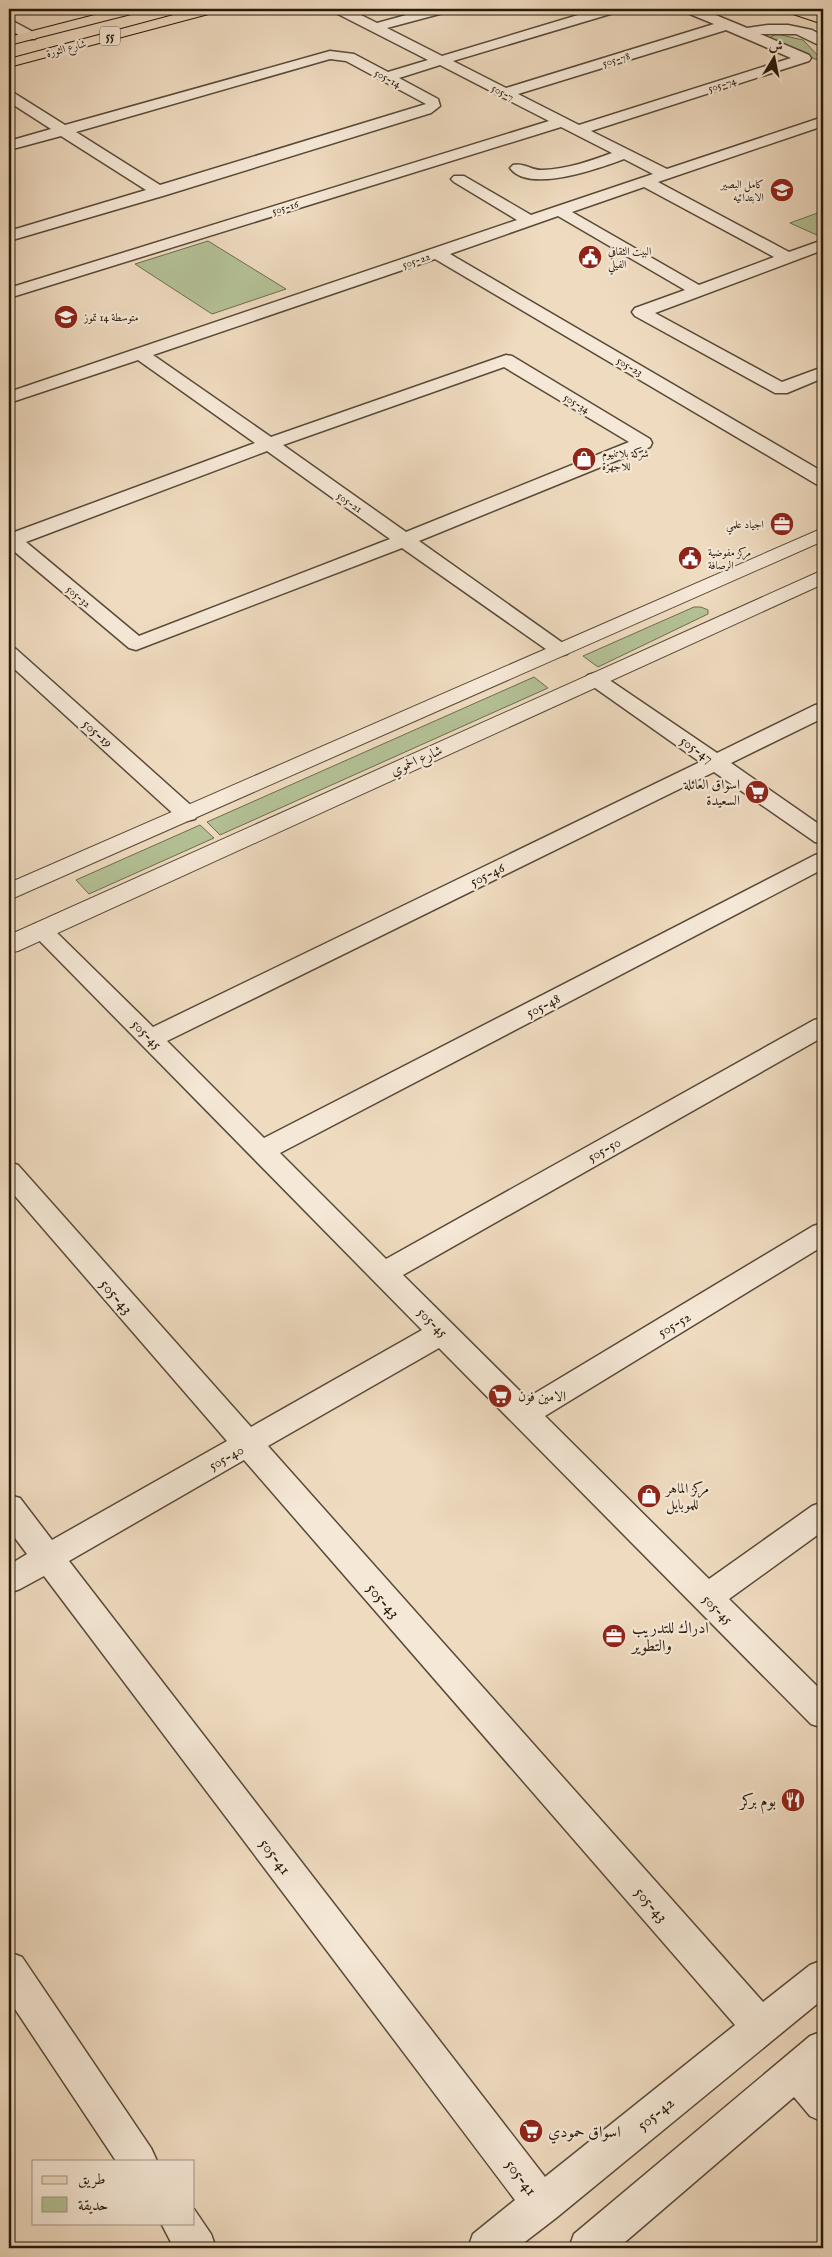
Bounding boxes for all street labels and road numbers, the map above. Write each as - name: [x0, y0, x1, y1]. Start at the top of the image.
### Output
- road number: 55: [100, 27, 120, 46]
- street label: شارع الثورة: [45, 37, 88, 63]
- street label: 505-78: [601, 49, 632, 71]
- street label: 505-14: [372, 66, 404, 92]
- street label: 505-74: [706, 74, 739, 96]
- street label: 505-7: [489, 81, 516, 104]
- street label: 505-16: [270, 197, 301, 219]
- street label: 505-22: [400, 250, 432, 272]
- street label: 505-23: [614, 354, 645, 380]
- street label: 505-34: [561, 391, 593, 417]
- street label: 505-21: [334, 489, 365, 516]
- street label: 505-32: [63, 582, 93, 611]
- street label: 505-19: [78, 715, 116, 752]
- street label: 505-47: [676, 732, 717, 768]
- street label: شارع الحموي: [388, 741, 446, 782]
- street label: 505-46: [467, 858, 509, 891]
- street label: 505-48: [523, 990, 564, 1022]
- street label: 505-45: [127, 1016, 165, 1054]
- street label: 505-50: [585, 1133, 624, 1166]
- street label: 505-43: [95, 1275, 136, 1319]
- street label: 505-45: [413, 1304, 451, 1342]
- street label: 505-52: [655, 1308, 695, 1342]
- street label: 505-40: [206, 1441, 247, 1475]
- street label: 505-43: [362, 1579, 403, 1623]
- street label: 505-45: [698, 1591, 736, 1629]
- street label: 505-41: [254, 1835, 295, 1879]
- street label: 505-43: [630, 1883, 671, 1927]
- street label: 505-42: [634, 2094, 679, 2136]
- street label: 505-41: [500, 2156, 541, 2200]

